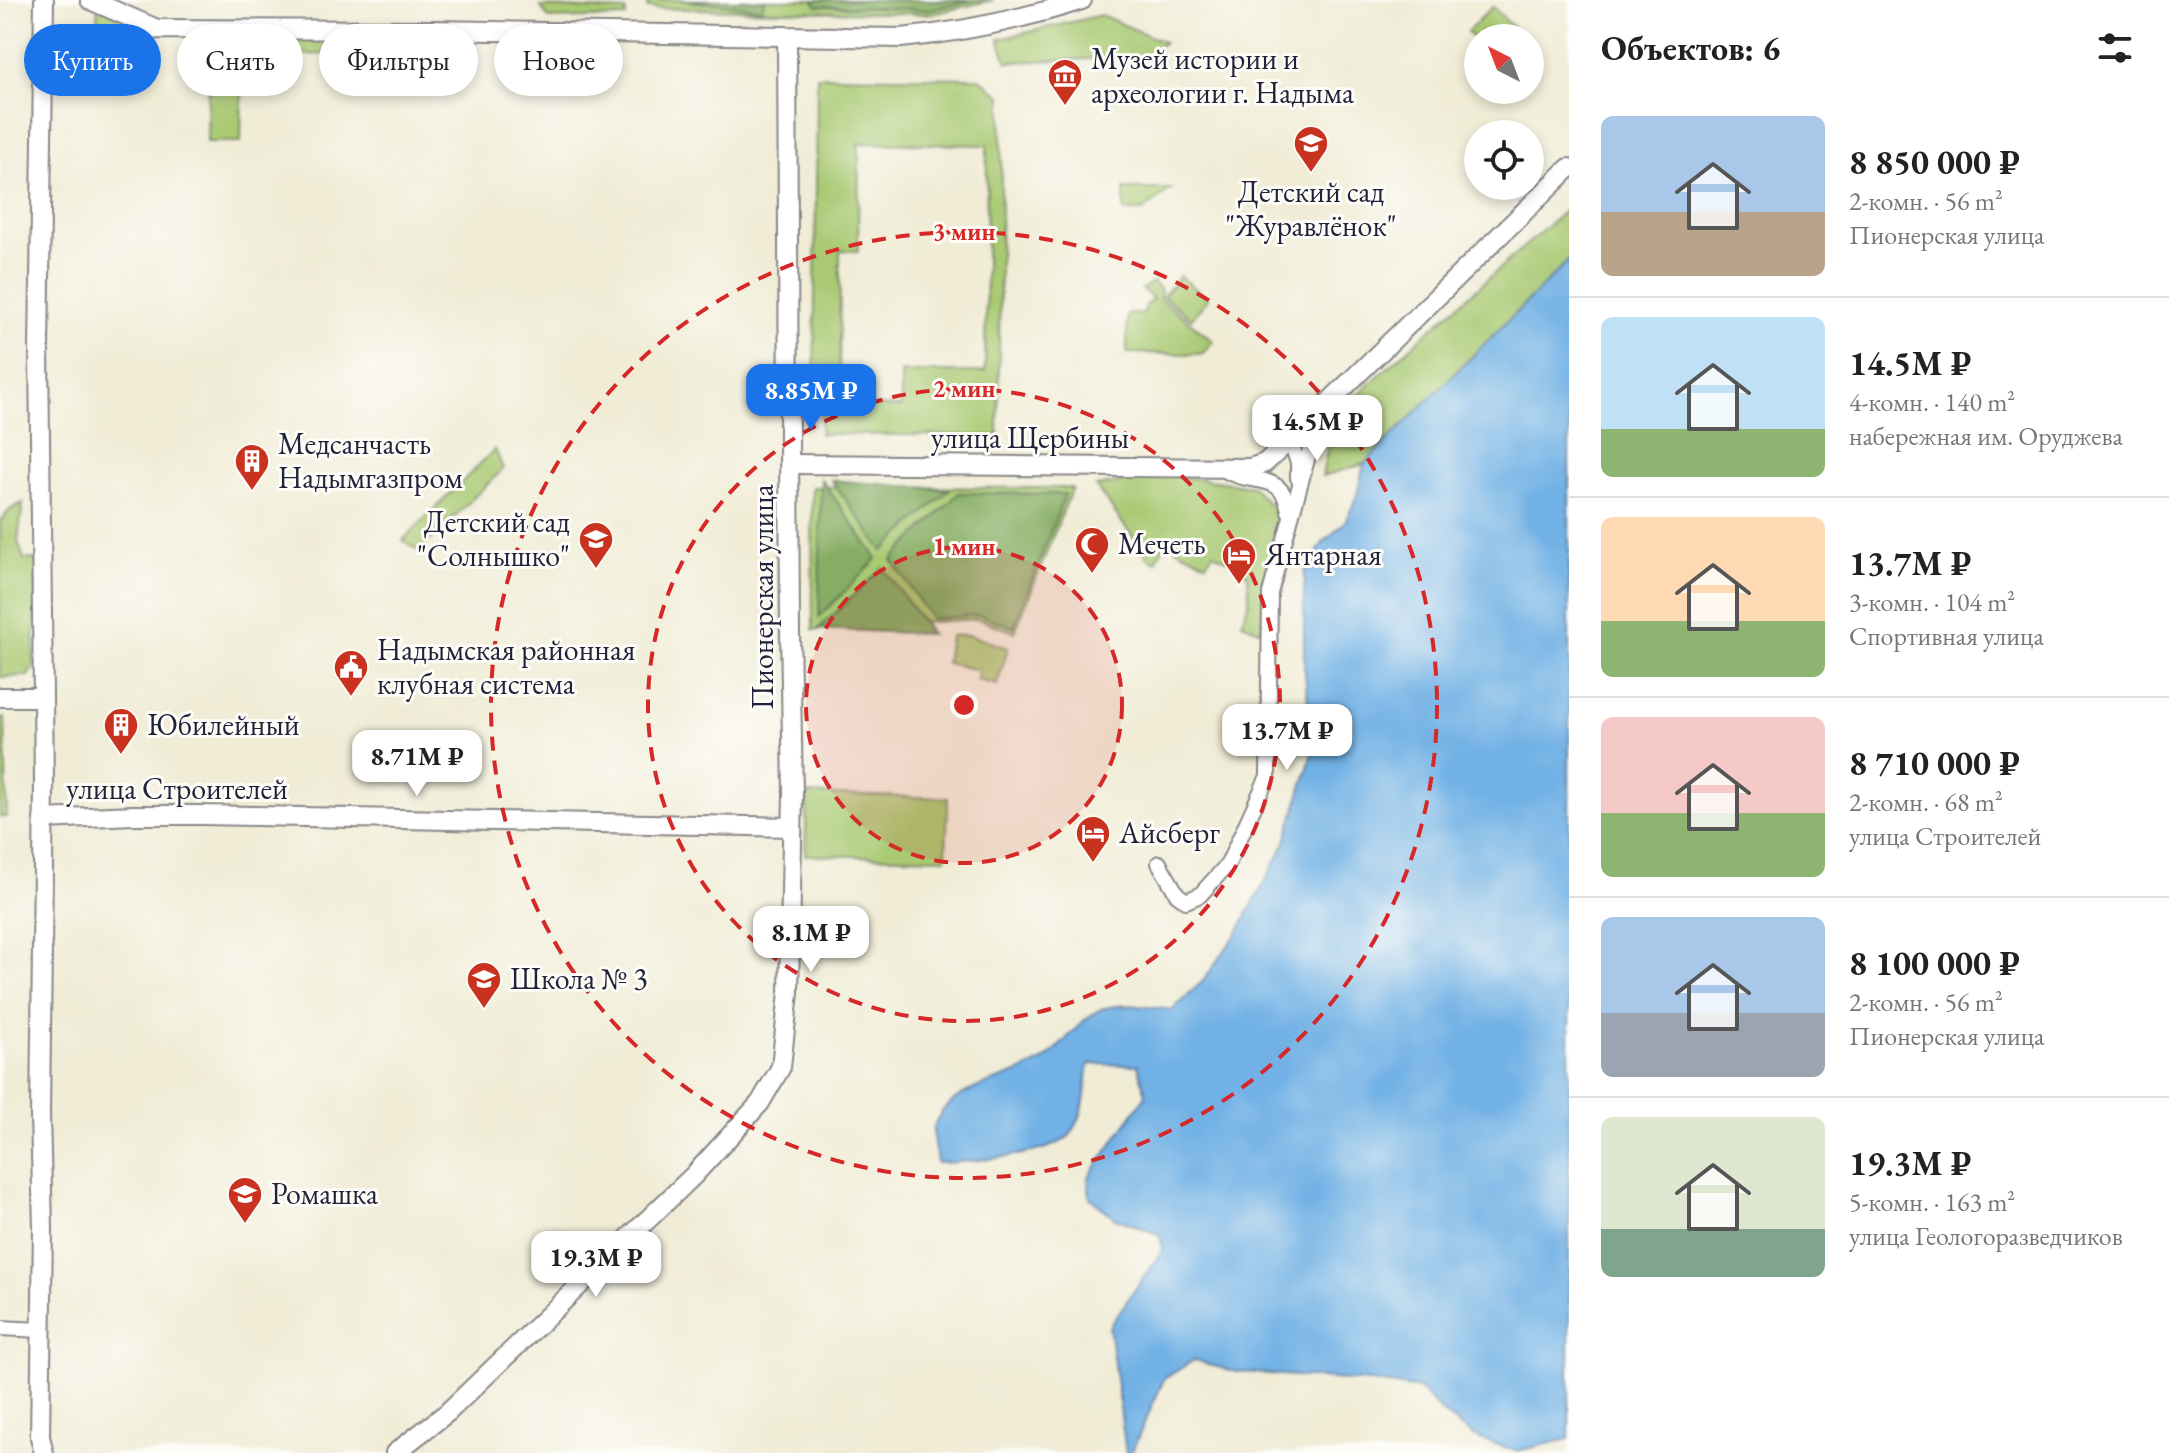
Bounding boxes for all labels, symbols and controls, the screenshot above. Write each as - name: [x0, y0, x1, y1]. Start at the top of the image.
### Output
- chip: Купить: [24, 24, 161, 96]
- chip: Снять: [177, 24, 303, 96]
- chip: Фильтры: [319, 24, 478, 96]
- chip: Новое: [494, 24, 623, 96]
- north arrow: [1464, 24, 1544, 104]
- map controls: [1464, 24, 1544, 200]
- text: Объектов: 6: [1601, 26, 1780, 70]
- icon: filters: [2093, 26, 2137, 70]
- place label: Музей истории и археологии г. Надыма: [1091, 39, 1354, 112]
- museum icon: Музей истории и археологии г. Надыма: [1046, 57, 1084, 107]
- button: locate: [1464, 120, 1544, 200]
- school or university icon: Детский сад "Журавлёнок": [1292, 124, 1330, 174]
- text: 8 850 000 ₽: [1849, 140, 2020, 184]
- icon: home: [1665, 148, 1761, 244]
- place label: Детский сад "Журавлёнок": [1225, 172, 1397, 245]
- text: 2-комн. · 56 m²: [1849, 184, 2003, 218]
- text: 3 мин: [933, 216, 995, 247]
- text: Пионерская улица: [1849, 218, 2044, 252]
- text: 14.5M ₽: [1849, 341, 1972, 385]
- icon: home: [1665, 349, 1761, 445]
- pin: 8.85M ₽: [737, 364, 885, 432]
- text: 8.85M ₽: [764, 373, 858, 407]
- text: 2 мин: [933, 373, 995, 404]
- text: 4-комн. · 140 m²: [1849, 385, 2015, 419]
- pin: 14.5M ₽: [1243, 395, 1391, 463]
- text: 14.5M ₽: [1270, 404, 1364, 438]
- street label: улица Щербины: [931, 418, 1129, 457]
- text: набережная им. Оруджева: [1849, 419, 2123, 453]
- place label: Медсанчасть Надымгазпром: [278, 424, 463, 497]
- building icon: Медсанчасть Надымгазпром: [233, 442, 271, 492]
- street label: Пионерская улица: [743, 484, 782, 710]
- place label: Детский сад "Солнышко": [417, 502, 570, 575]
- school or university icon: Детский сад "Солнышко": [577, 520, 615, 570]
- place label: Мечеть: [1118, 524, 1206, 563]
- mosque icon: Мечеть: [1073, 525, 1111, 575]
- text: 1 мин: [933, 531, 995, 562]
- place label: Янтарная: [1264, 535, 1382, 574]
- hotel icon: Янтарная: [1220, 536, 1258, 586]
- text: 13.7M ₽: [1849, 541, 1972, 585]
- icon: home: [1665, 549, 1761, 645]
- text: 3-комн. · 104 m²: [1849, 585, 2015, 619]
- text: Спортивная улица: [1849, 619, 2044, 653]
- place label: Надымская районная клубная система: [377, 630, 635, 703]
- public building icon: Надымская районная клубная система: [332, 648, 370, 698]
- centre of rings: [950, 691, 978, 719]
- pin: 13.7M ₽: [1213, 704, 1361, 772]
- place label: Юбилейный: [147, 705, 300, 744]
- building icon: Юбилейный: [102, 706, 140, 756]
- text: 13.7M ₽: [1240, 713, 1334, 747]
- pin: 8.71M ₽: [343, 730, 491, 798]
- text: 8.71M ₽: [370, 739, 464, 773]
- text: 8 710 000 ₽: [1849, 741, 2020, 785]
- icon: home: [1665, 749, 1761, 845]
- street label: улица Строителей: [66, 769, 288, 808]
- text: 2-комн. · 68 m²: [1849, 785, 2003, 819]
- place label: Айсберг: [1118, 813, 1220, 852]
- hotel icon: Айсберг: [1074, 814, 1112, 864]
- text: улица Строителей: [1849, 819, 2041, 853]
- pin: 8.1M ₽: [746, 906, 876, 974]
- text: 8.1M ₽: [771, 915, 851, 949]
- text: 8 100 000 ₽: [1849, 941, 2020, 985]
- icon: home: [1665, 949, 1761, 1045]
- place label: Школа № 3: [510, 959, 648, 998]
- school or university icon: Школа № 3: [465, 960, 503, 1010]
- text: 2-комн. · 56 m²: [1849, 985, 2003, 1019]
- text: Пионерская улица: [1849, 1019, 2044, 1053]
- text: 19.3M ₽: [1849, 1141, 1972, 1185]
- icon: home: [1665, 1149, 1761, 1245]
- place label: Ромашка: [271, 1174, 378, 1213]
- school or university icon: Ромашка: [226, 1175, 264, 1225]
- text: 5-комн. · 163 m²: [1849, 1185, 2015, 1219]
- text: улица Геологоразведчиков: [1849, 1219, 2123, 1253]
- pin: 19.3M ₽: [522, 1231, 670, 1299]
- text: 19.3M ₽: [549, 1240, 643, 1274]

